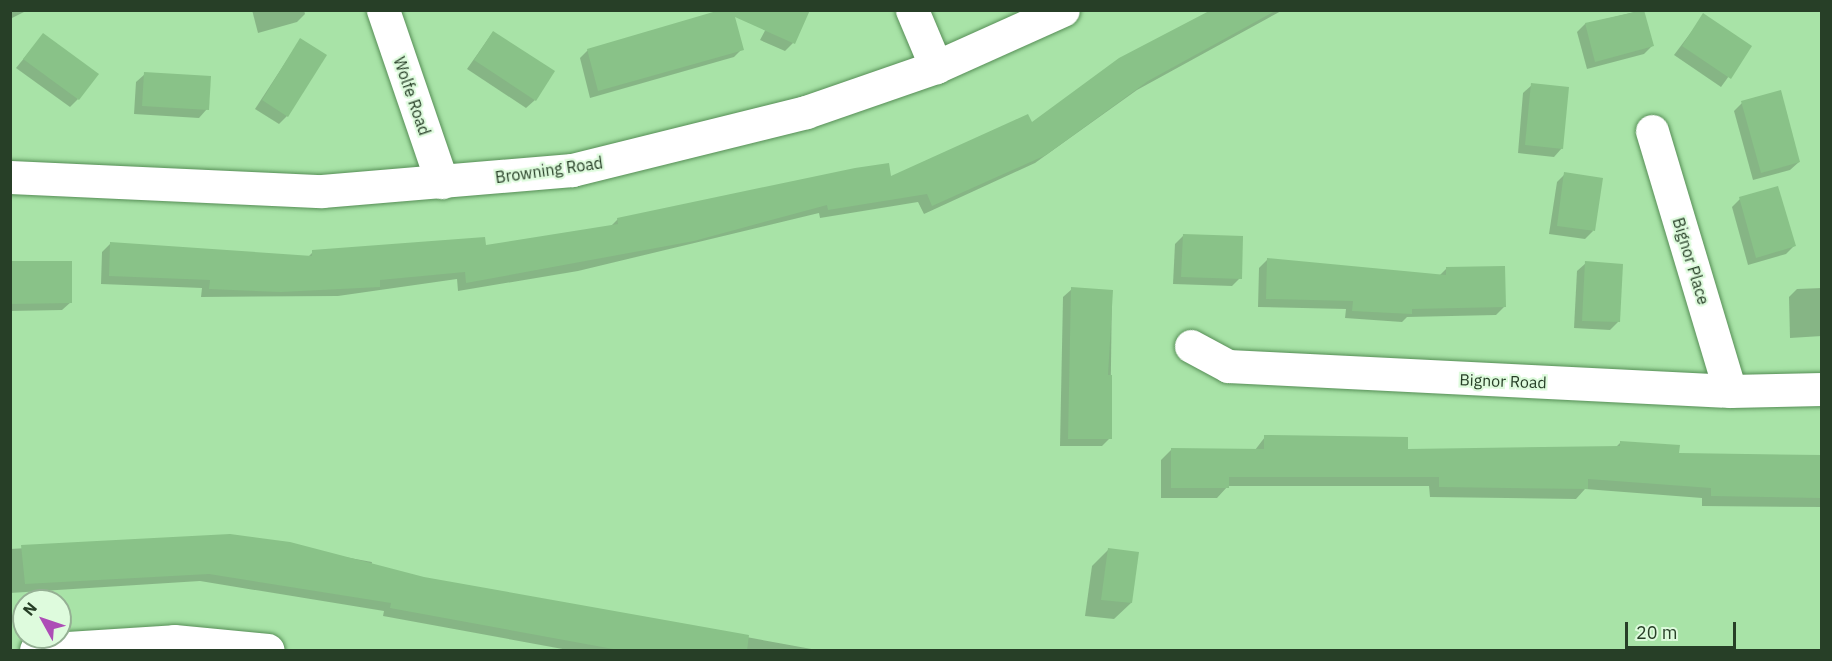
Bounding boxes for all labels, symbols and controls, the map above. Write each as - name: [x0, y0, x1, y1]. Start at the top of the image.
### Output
- street label: Wolfe Road: [390, 54, 434, 138]
- street label: Browning Road: [494, 153, 604, 187]
- street label: Bignor Place: [1669, 215, 1713, 307]
- street label: Bignor Road: [1459, 370, 1547, 392]
- north arrow: [12, 589, 72, 649]
- text: N: [18, 598, 41, 620]
- scale bar: [1628, 610, 1739, 648]
- text: 20 m: [1636, 621, 1678, 644]

